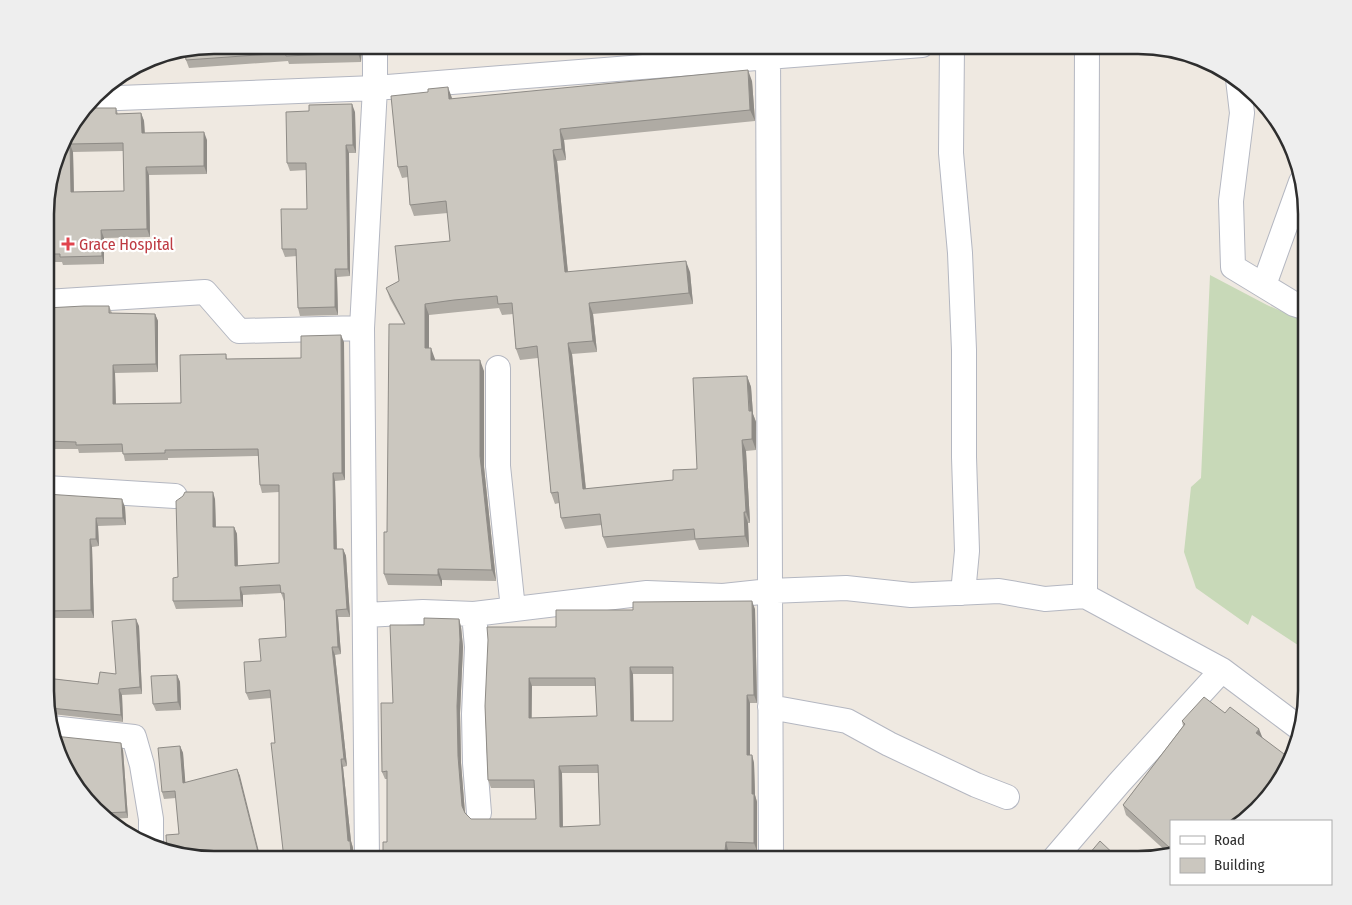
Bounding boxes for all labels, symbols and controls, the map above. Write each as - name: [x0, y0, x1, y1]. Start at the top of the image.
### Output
- place label: Grace Hospital: [79, 235, 174, 254]
- marker: Grace Hospital: [61, 237, 75, 251]
- legend: [1170, 820, 1332, 885]
- text: Road: [1214, 831, 1245, 849]
- text: Building: [1214, 856, 1265, 874]

